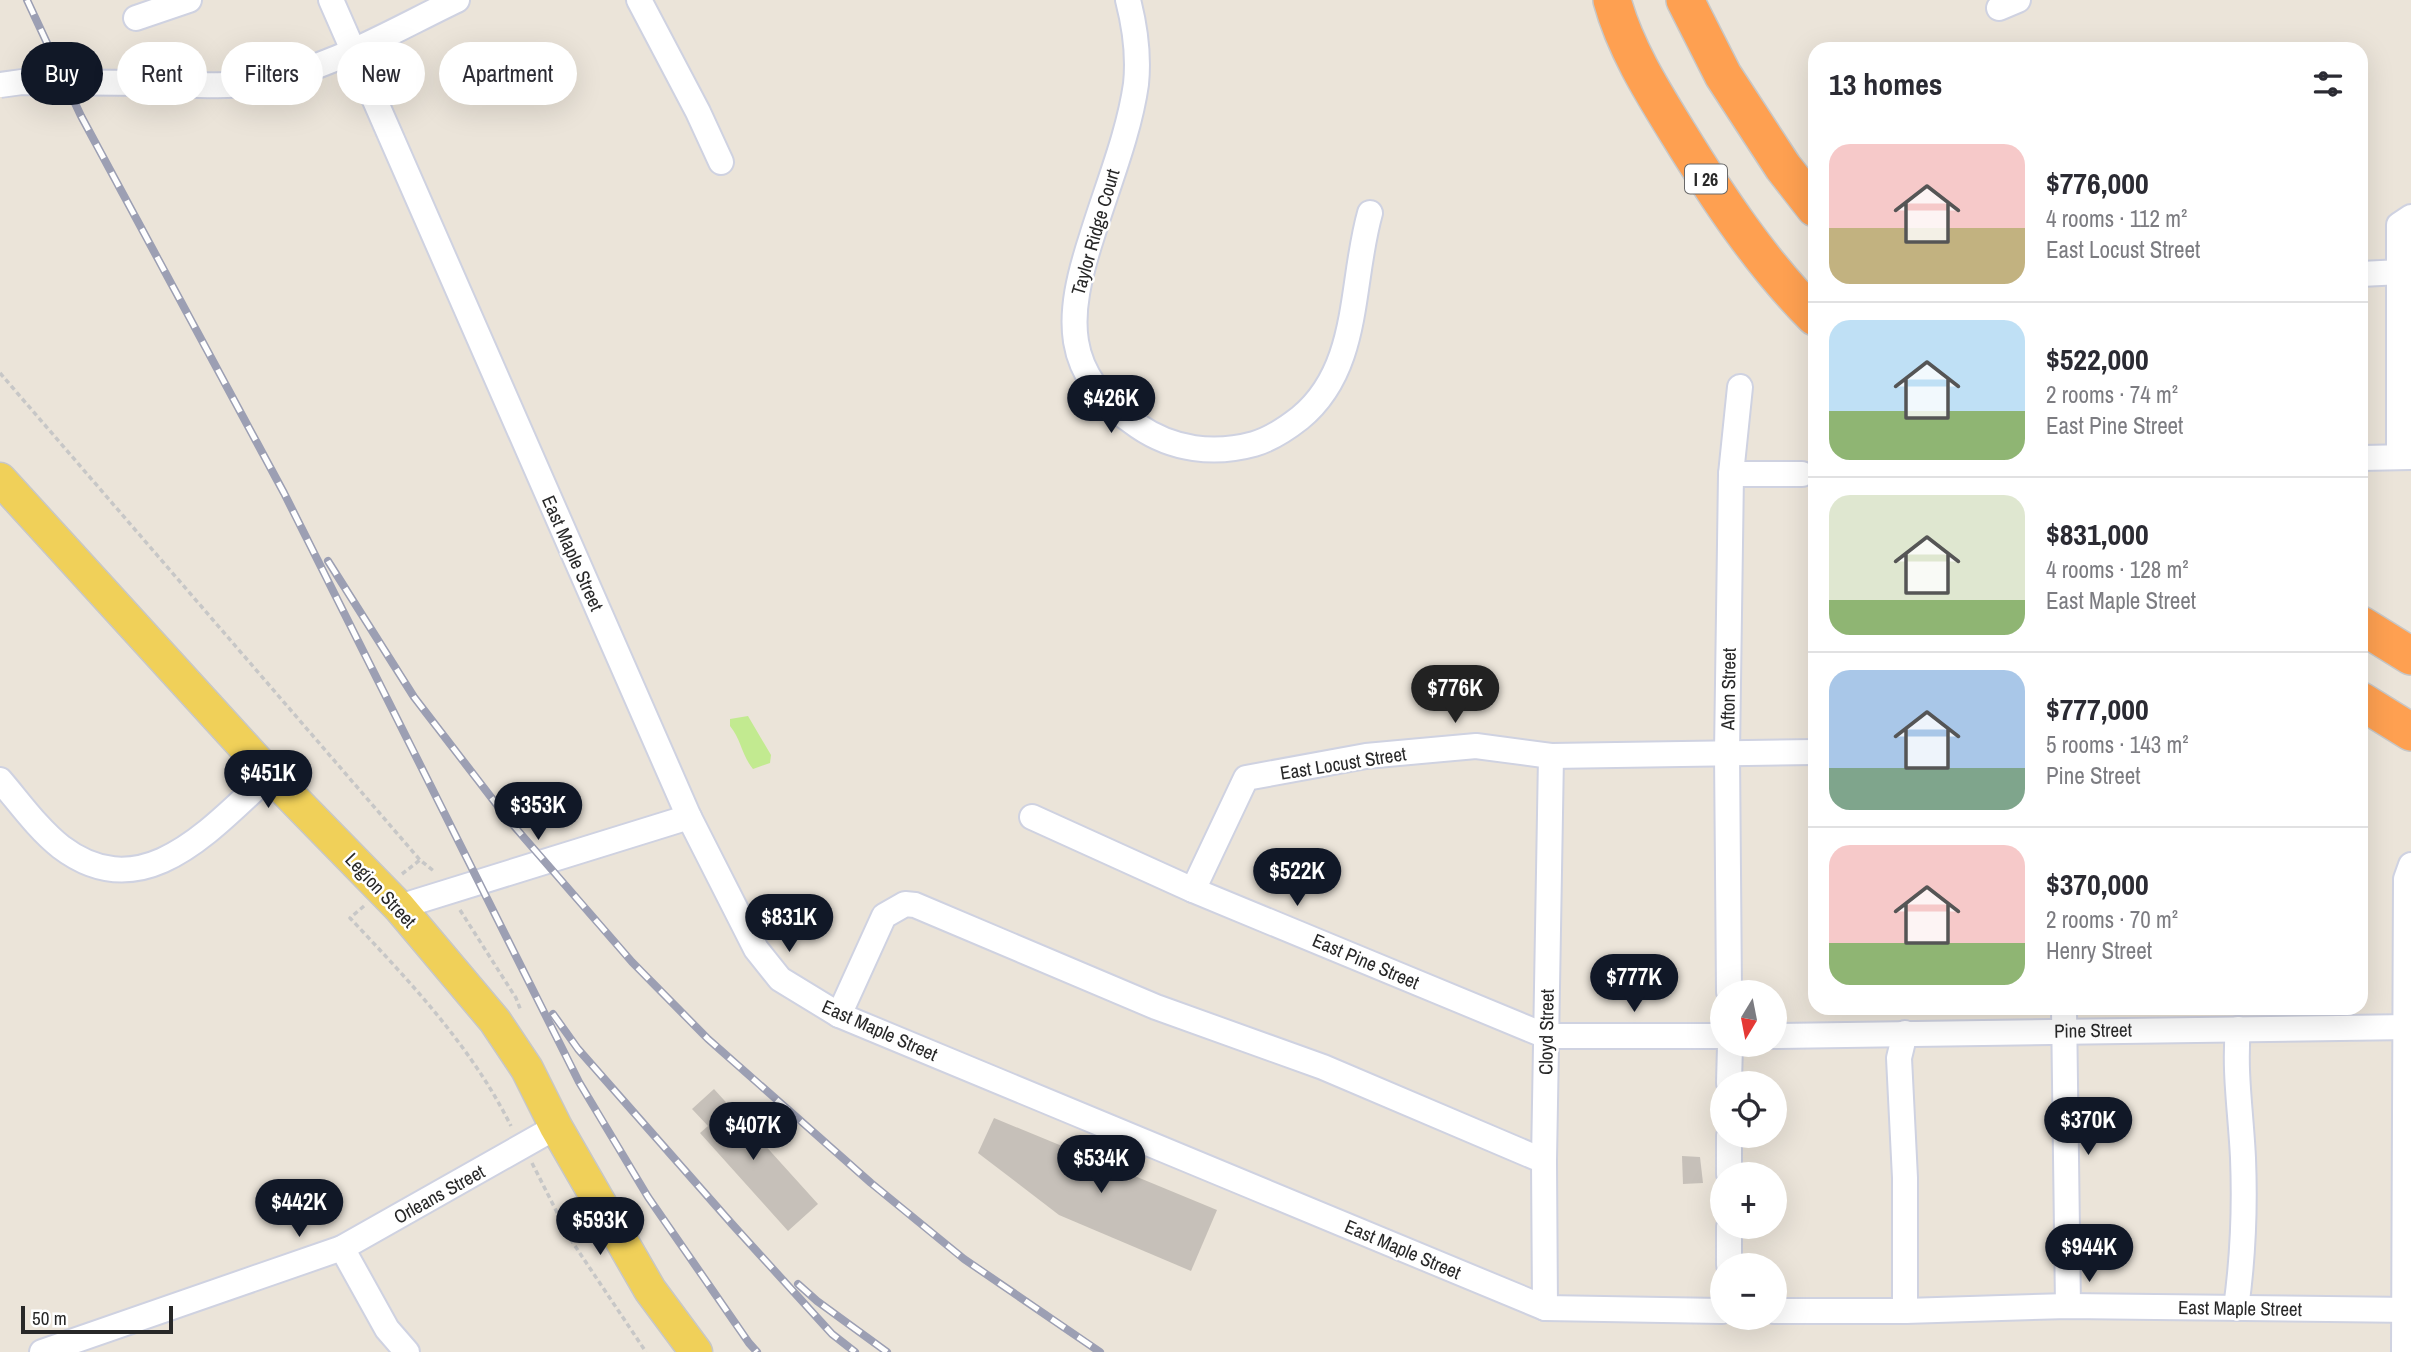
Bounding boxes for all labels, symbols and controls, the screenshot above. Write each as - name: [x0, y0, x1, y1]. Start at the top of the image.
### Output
- chip: Buy: [21, 42, 103, 105]
- chip: Rent: [117, 42, 207, 105]
- chip: Filters: [221, 42, 323, 105]
- chip: New: [337, 42, 425, 105]
- chip: Apartment: [439, 42, 577, 105]
- text: 13 homes: [1829, 64, 1943, 104]
- icon: filters: [2309, 65, 2347, 103]
- text: $776,000: [2046, 163, 2149, 203]
- road number: I 26: [1685, 164, 1727, 194]
- street label: Taylor Ridge Court: [1065, 165, 1126, 298]
- icon: home: [1885, 172, 1969, 256]
- text: 4 rooms · 112 m²: [2046, 203, 2187, 234]
- text: East Locust Street: [2046, 234, 2200, 265]
- text: $522,000: [2046, 339, 2149, 379]
- icon: home: [1885, 348, 1969, 432]
- pin: $426K: [1062, 376, 1160, 435]
- text: 2 rooms · 74 m²: [2046, 379, 2178, 410]
- text: $426K: [1083, 382, 1139, 413]
- text: East Pine Street: [2046, 410, 2183, 441]
- street label: East Maple Street: [536, 491, 610, 615]
- text: $831,000: [2046, 514, 2149, 554]
- icon: home: [1885, 523, 1969, 607]
- text: 4 rooms · 128 m²: [2046, 554, 2189, 585]
- text: East Maple Street: [2046, 585, 2196, 616]
- street label: Afton Street: [1714, 647, 1742, 731]
- pin: $776K: [1406, 666, 1504, 725]
- text: $776K: [1427, 672, 1483, 703]
- text: $777,000: [2046, 689, 2149, 729]
- icon: home: [1885, 698, 1969, 782]
- text: 5 rooms · 143 m²: [2046, 729, 2189, 760]
- street label: East Locust Street: [1278, 740, 1409, 786]
- pin: $451K: [219, 750, 317, 810]
- text: $451K: [240, 757, 296, 788]
- text: Pine Street: [2046, 760, 2140, 791]
- pin: $353K: [489, 782, 587, 842]
- text: $353K: [510, 789, 566, 820]
- street label: Legion Street: [340, 847, 423, 934]
- pin: $522K: [1248, 848, 1346, 908]
- text: $522K: [1269, 855, 1325, 886]
- text: $370,000: [2046, 864, 2149, 904]
- icon: home: [1885, 873, 1969, 957]
- pin: $831K: [740, 894, 838, 954]
- text: $831K: [761, 901, 817, 932]
- text: 2 rooms · 70 m²: [2046, 904, 2178, 935]
- street label: East Pine Street: [1309, 927, 1424, 995]
- text: Henry Street: [2046, 935, 2152, 966]
- pin: $777K: [1585, 954, 1683, 1014]
- text: $777K: [1606, 961, 1662, 992]
- north arrow: [1710, 980, 1787, 1057]
- map controls: [1710, 980, 1787, 1330]
- street label: Cloyd Street: [1532, 988, 1560, 1075]
- street label: East Maple Street: [818, 993, 942, 1067]
- street label: Pine Street: [2054, 1016, 2133, 1044]
- button: locate: [1710, 1071, 1787, 1148]
- pin: $370K: [2039, 1098, 2137, 1157]
- pin: $407K: [704, 1102, 802, 1162]
- text: $370K: [2060, 1104, 2116, 1135]
- text: $407K: [725, 1109, 781, 1140]
- pin: $534K: [1052, 1136, 1150, 1195]
- text: $534K: [1073, 1142, 1129, 1173]
- street label: Orleans Street: [389, 1158, 490, 1230]
- button: +: [1710, 1162, 1787, 1239]
- pin: $442K: [250, 1180, 348, 1239]
- text: $442K: [271, 1186, 327, 1217]
- pin: $593K: [551, 1198, 649, 1257]
- text: $593K: [572, 1204, 628, 1235]
- street label: East Maple Street: [1341, 1213, 1466, 1285]
- pin: $944K: [2040, 1224, 2138, 1284]
- text: $944K: [2061, 1231, 2117, 1262]
- button: −: [1710, 1253, 1787, 1330]
- street label: East Maple Street: [2178, 1294, 2303, 1322]
- scale bar: [21, 1303, 173, 1335]
- text: 50 m: [32, 1305, 67, 1331]

